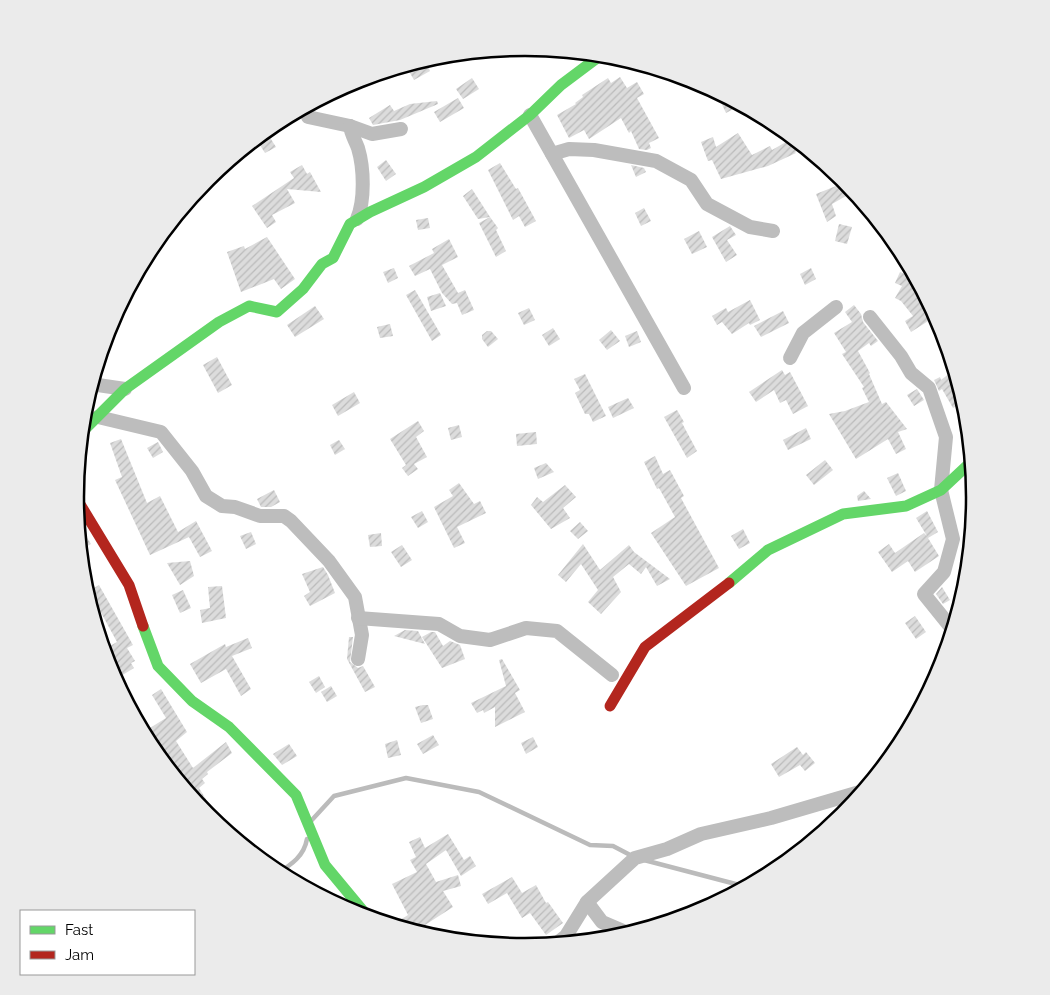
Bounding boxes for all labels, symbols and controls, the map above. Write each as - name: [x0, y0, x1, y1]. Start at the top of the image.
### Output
- legend: [20, 910, 195, 975]
- text: Fast: [65, 921, 93, 939]
- text: Jam: [65, 946, 94, 964]

